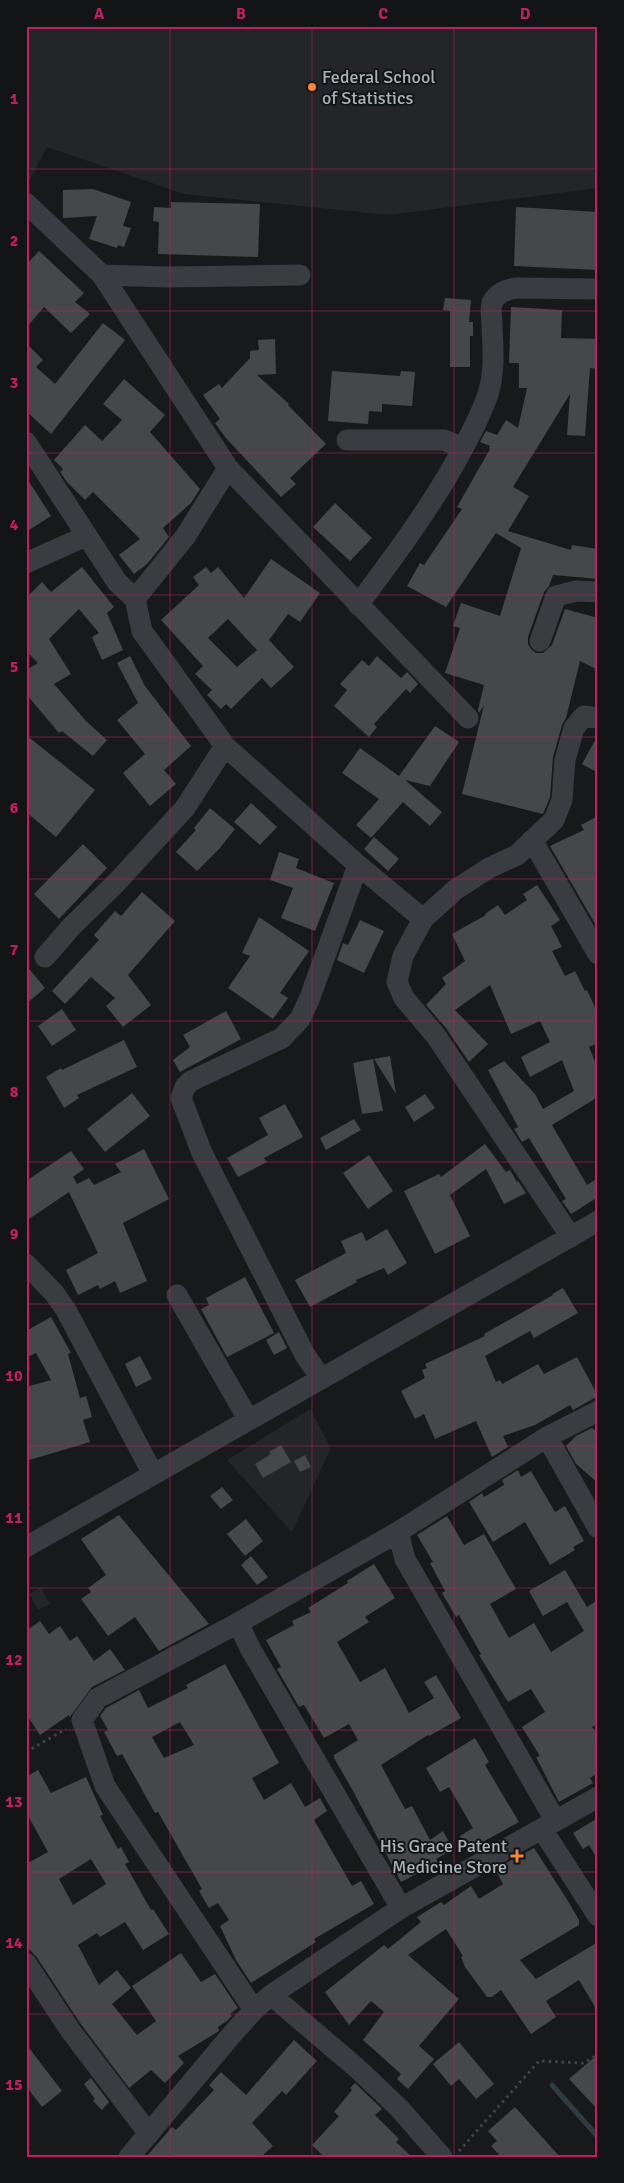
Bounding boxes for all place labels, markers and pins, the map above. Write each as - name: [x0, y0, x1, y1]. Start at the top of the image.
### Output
- place label: Federal School of Statistics: [322, 66, 436, 109]
- marker: Federal School of Statistics: [306, 81, 318, 93]
- place label: His Grace Patent Medicine Store: [380, 1835, 507, 1878]
- marker: His Grace Patent Medicine Store: [511, 1850, 523, 1862]

